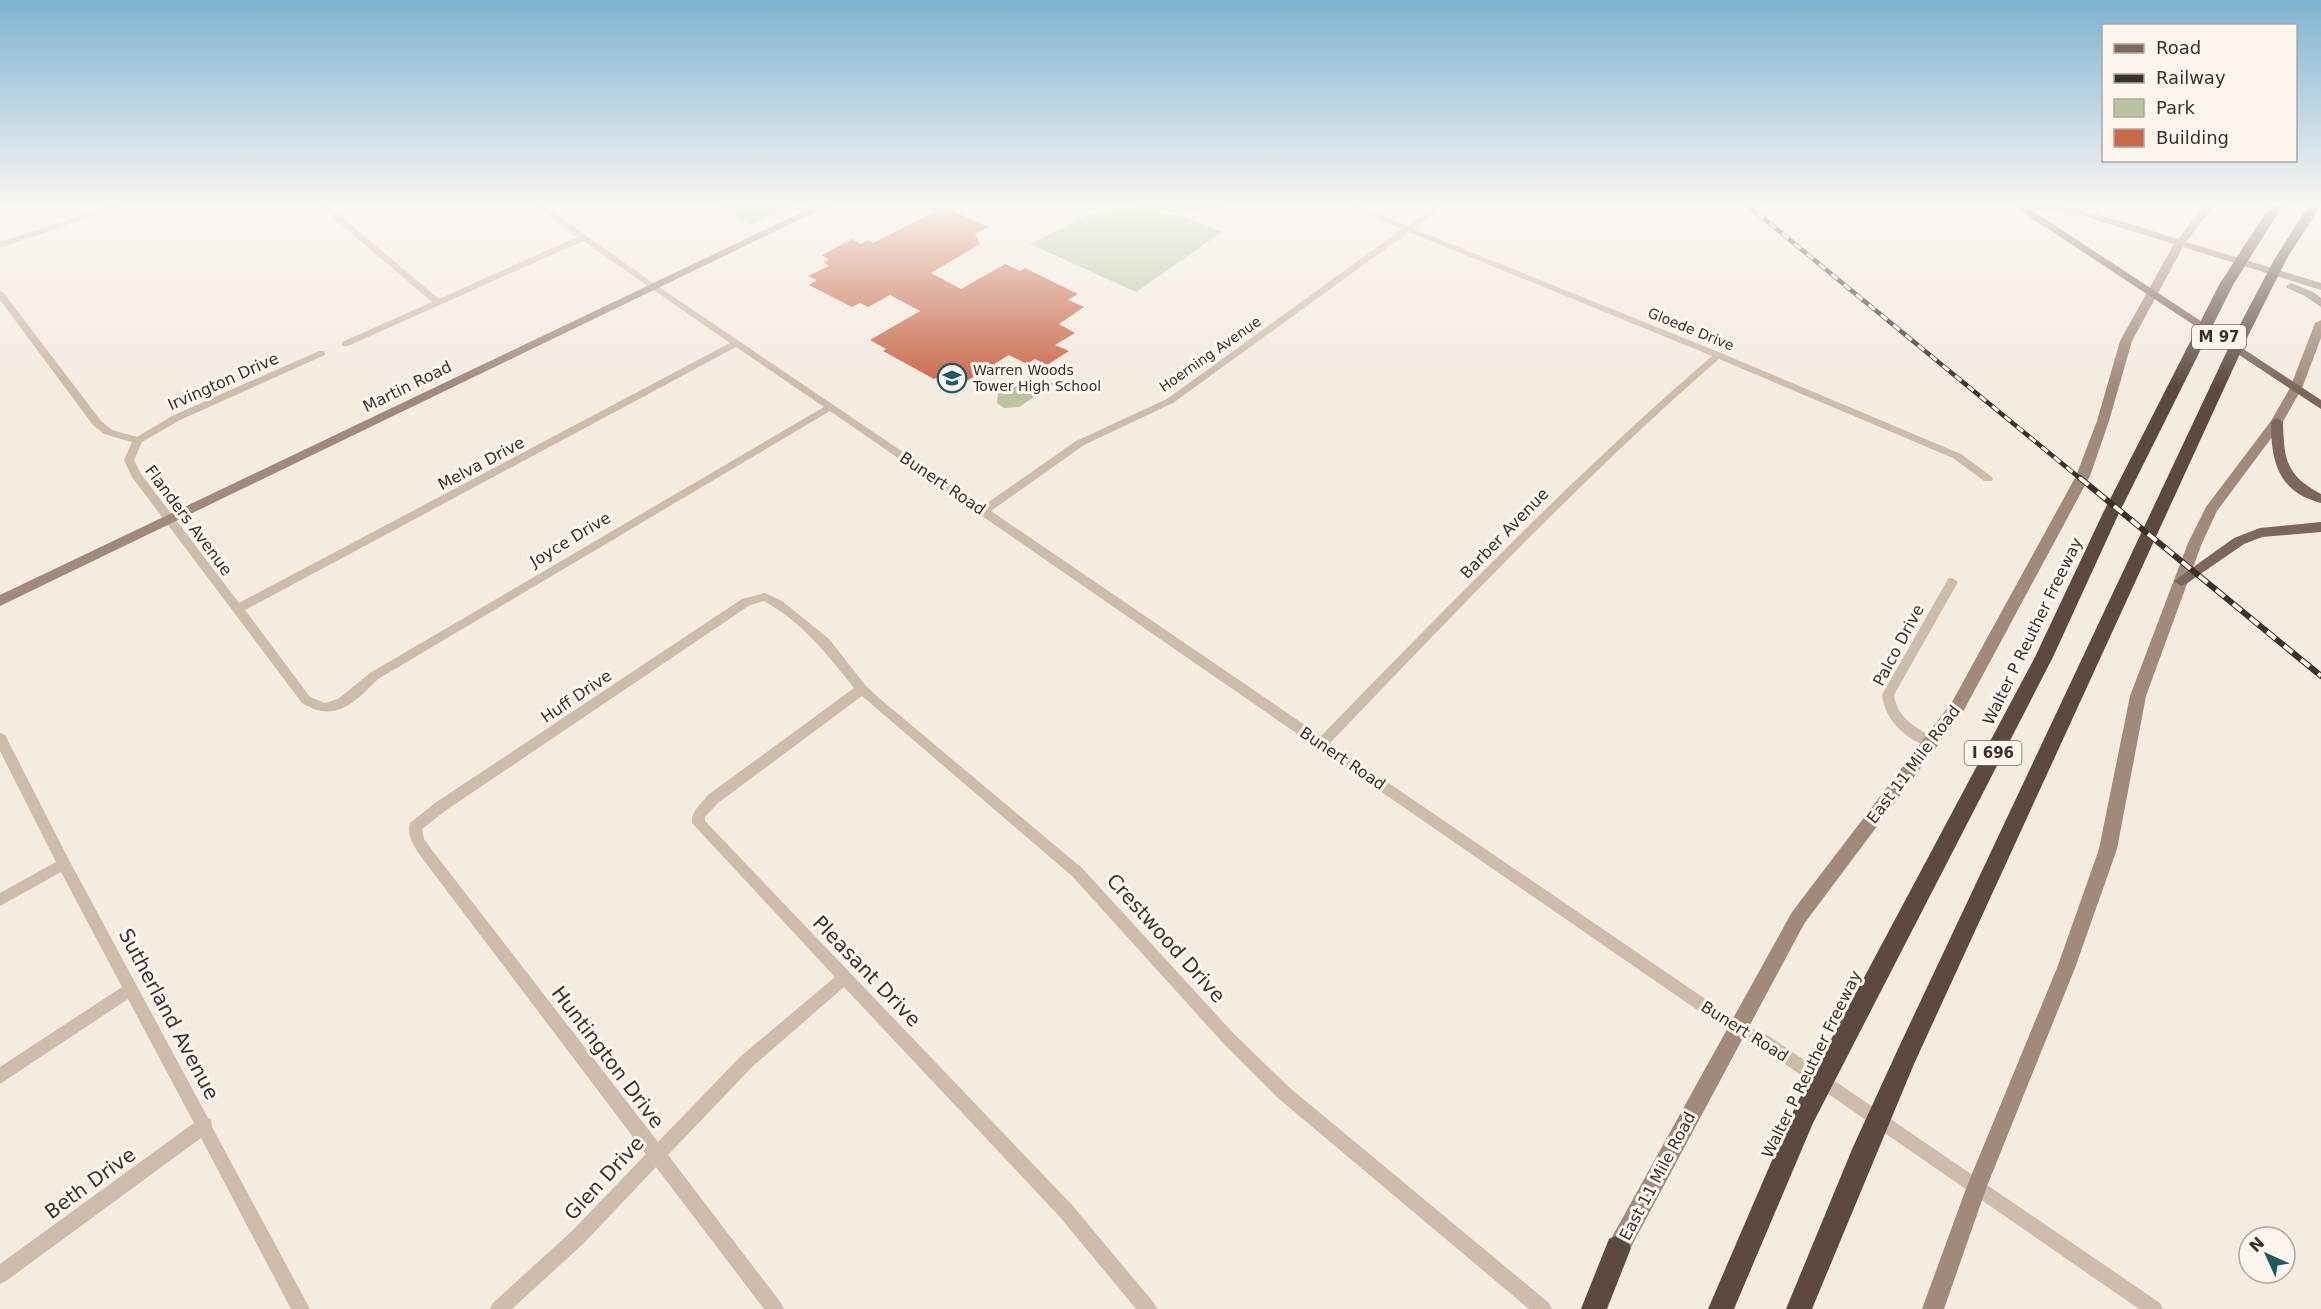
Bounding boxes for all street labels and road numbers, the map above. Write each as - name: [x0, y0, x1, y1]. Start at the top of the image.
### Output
- street label: Gloede Drive: [1646, 304, 1736, 354]
- street label: Hoerning Avenue: [1156, 313, 1264, 395]
- road number: M 97: [2192, 325, 2246, 349]
- street label: Irvington Drive: [165, 348, 282, 414]
- street label: Martin Road: [360, 357, 455, 416]
- street label: Melva Drive: [435, 433, 528, 494]
- street label: Bunert Road: [896, 448, 989, 519]
- street label: Flanders Avenue: [141, 461, 236, 579]
- street label: Barber Avenue: [1456, 484, 1552, 583]
- street label: Joyce Drive: [526, 508, 614, 571]
- street label: Walter P Reuther Freeway: [1979, 534, 2086, 728]
- street label: Palco Drive: [1869, 601, 1928, 689]
- street label: Huff Drive: [537, 666, 615, 727]
- street label: East 11 Mile Road: [1863, 702, 1964, 827]
- street label: Bunert Road: [1296, 723, 1389, 794]
- road number: I 696: [1964, 741, 2022, 765]
- street label: Crestwood Drive: [1102, 868, 1230, 1008]
- street label: Pleasant Drive: [808, 910, 926, 1032]
- street label: Sutherland Avenue: [114, 924, 224, 1104]
- street label: Walter P Reuther Freeway: [1758, 967, 1865, 1161]
- street label: Huntington Drive: [547, 981, 669, 1133]
- street label: Bunert Road: [1698, 997, 1792, 1066]
- street label: East 11 Mile Road: [1616, 1109, 1699, 1244]
- street label: Glen Drive: [559, 1131, 649, 1225]
- street label: Beth Drive: [40, 1142, 140, 1224]

